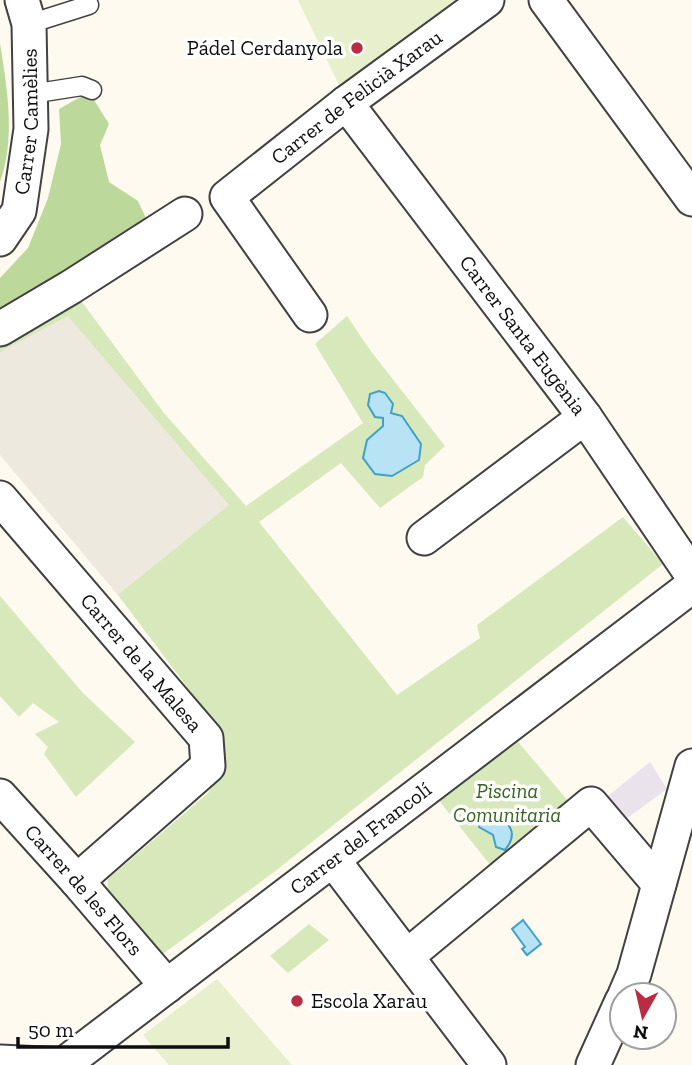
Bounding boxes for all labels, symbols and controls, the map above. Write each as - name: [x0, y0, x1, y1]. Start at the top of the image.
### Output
- street label: Carrer de Felicià Xarau: [266, 24, 447, 169]
- place label: Pádel Cerdanyola: [187, 35, 343, 60]
- marker: Pádel Cerdanyola: [349, 40, 365, 56]
- street label: Carrer Camèlies: [9, 48, 43, 196]
- street label: Carrer Santa Eugènia: [454, 250, 592, 420]
- street label: Carrer de la Malesa: [75, 588, 208, 737]
- street label: Carrer del Francolí: [285, 776, 436, 900]
- park label: Piscina Comunitaria: [453, 778, 561, 827]
- street label: Carrer de les Flors: [20, 819, 148, 961]
- north arrow: [608, 981, 678, 1051]
- place label: Escola Xarau: [311, 988, 428, 1013]
- marker: Escola Xarau: [289, 993, 305, 1009]
- scale bar: [18, 1006, 228, 1050]
- text: 50 m: [28, 1017, 74, 1042]
- text: N: [632, 1020, 649, 1045]

